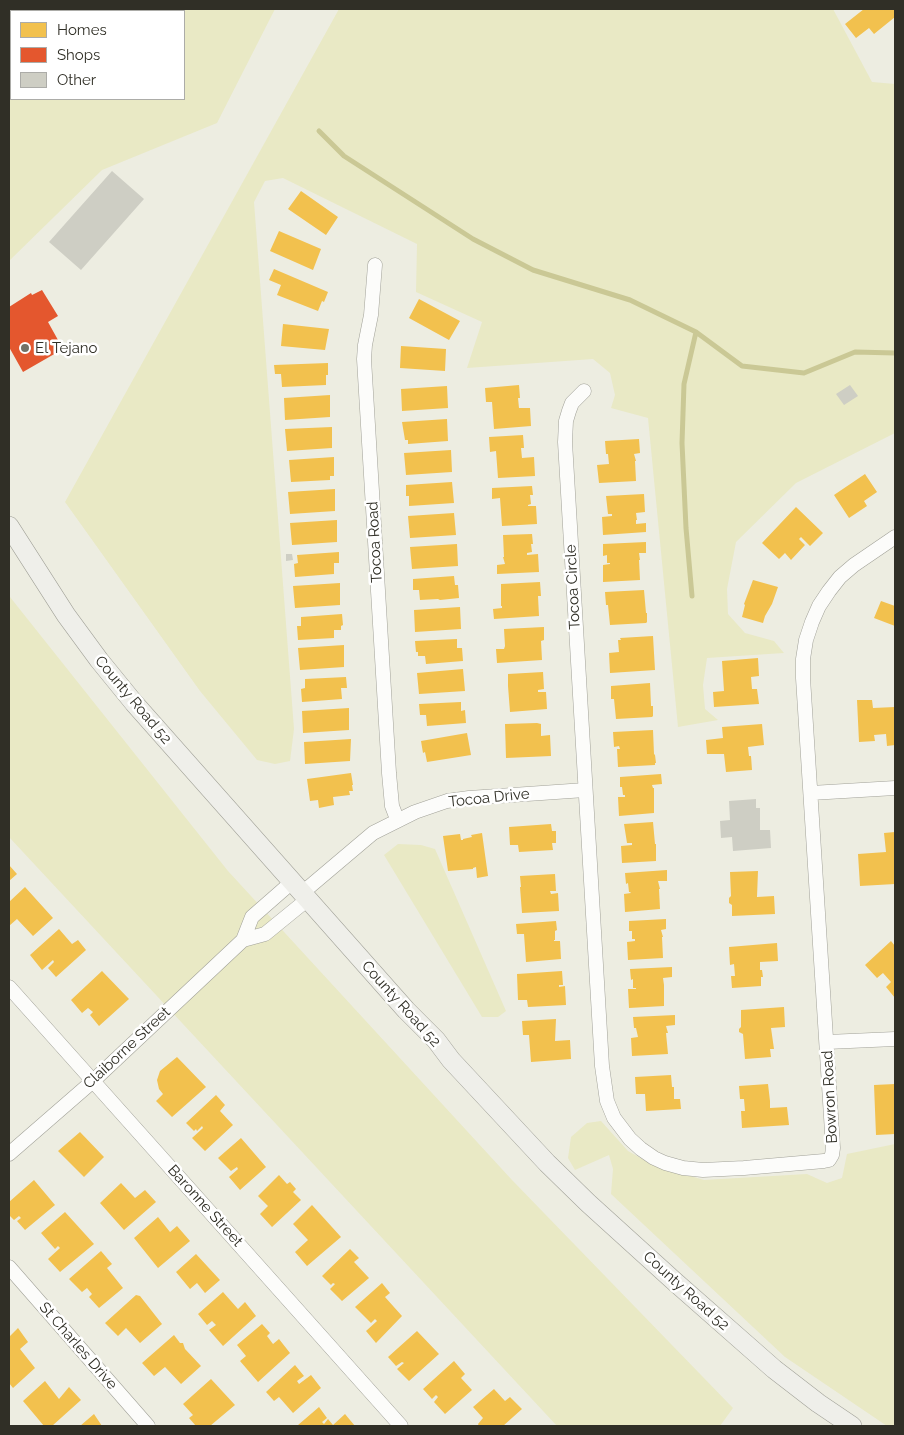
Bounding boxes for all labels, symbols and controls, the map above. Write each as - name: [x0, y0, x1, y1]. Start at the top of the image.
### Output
- legend: [10, 10, 185, 100]
- text: Homes: [57, 21, 107, 39]
- text: Shops: [57, 46, 100, 64]
- text: Other: [57, 71, 96, 89]
- place label: El Tejano: [35, 339, 98, 357]
- marker: El Tejano: [19, 342, 31, 354]
- street label: Tocoa Road: [364, 501, 386, 583]
- street label: Tocoa Circle: [562, 544, 584, 630]
- street label: County Road 52: [91, 652, 175, 748]
- street label: Tocoa Drive: [448, 785, 530, 811]
- street label: County Road 52: [358, 957, 444, 1051]
- street label: Claiborne Street: [80, 1003, 174, 1093]
- street label: Bowron Road: [819, 1050, 841, 1144]
- street label: Baronne Street: [164, 1161, 246, 1251]
- street label: County Road 52: [639, 1248, 733, 1334]
- street label: St Charles Drive: [35, 1299, 121, 1393]

